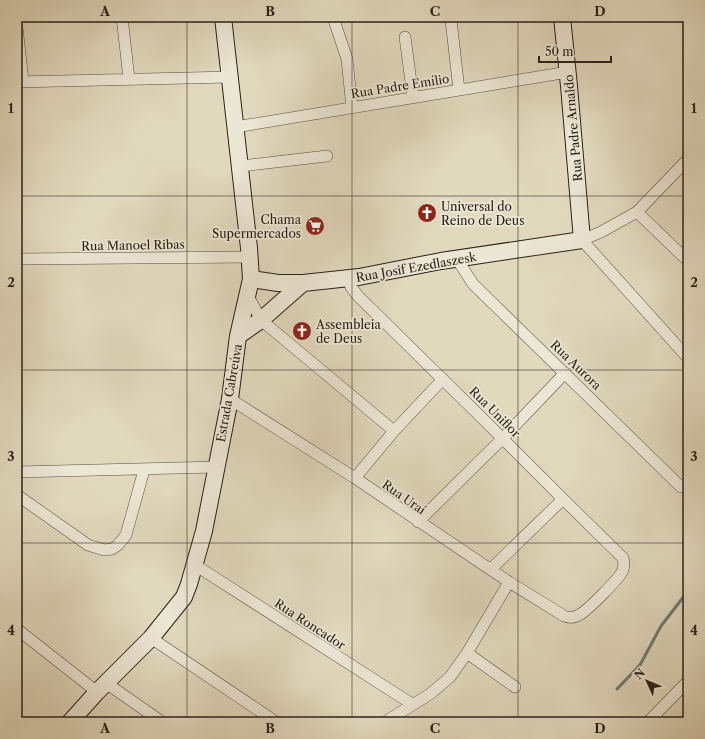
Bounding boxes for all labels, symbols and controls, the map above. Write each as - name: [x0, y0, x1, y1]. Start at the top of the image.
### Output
- text: A: [99, 3, 111, 19]
- text: B: [265, 3, 275, 19]
- text: C: [430, 3, 440, 19]
- text: D: [594, 3, 606, 19]
- scale bar: [539, 38, 611, 64]
- text: 50 m: [545, 44, 574, 59]
- street label: Rua Padre Emílio: [350, 71, 450, 101]
- street label: Rua Padre Arnaldo: [561, 74, 585, 182]
- text: 1: [8, 100, 14, 116]
- text: 1: [691, 100, 697, 116]
- place label: Universal do Reino de Deus: [441, 199, 524, 228]
- church icon: Universal do Reino de Deus: [416, 202, 438, 224]
- place label: Chama Supermercados: [212, 212, 302, 241]
- supermarket icon: Chama Supermercados: [304, 215, 326, 237]
- street label: Rua Manoel Ribas: [81, 237, 185, 253]
- street label: Rua Josif Ezedlaszesk: [355, 249, 478, 285]
- text: 2: [7, 274, 15, 290]
- text: 2: [690, 274, 698, 290]
- place label: Assembleia de Deus: [315, 317, 381, 346]
- church icon: Assembleia de Deus: [291, 320, 313, 342]
- street label: Rua Aurora: [547, 337, 605, 393]
- street label: Estrada Cabreúva: [213, 342, 245, 443]
- street label: Rua Uniflor: [466, 383, 524, 441]
- text: 3: [7, 448, 15, 464]
- text: 3: [690, 448, 698, 464]
- street label: Rua Uraí: [379, 477, 429, 518]
- street label: Rua Roncador: [272, 596, 348, 652]
- text: 4: [7, 622, 15, 638]
- text: 4: [690, 622, 698, 638]
- north arrow: [627, 661, 667, 701]
- text: N: [631, 665, 648, 682]
- text: A: [99, 720, 111, 736]
- text: B: [265, 720, 275, 736]
- text: C: [430, 720, 440, 736]
- text: D: [594, 720, 606, 736]

